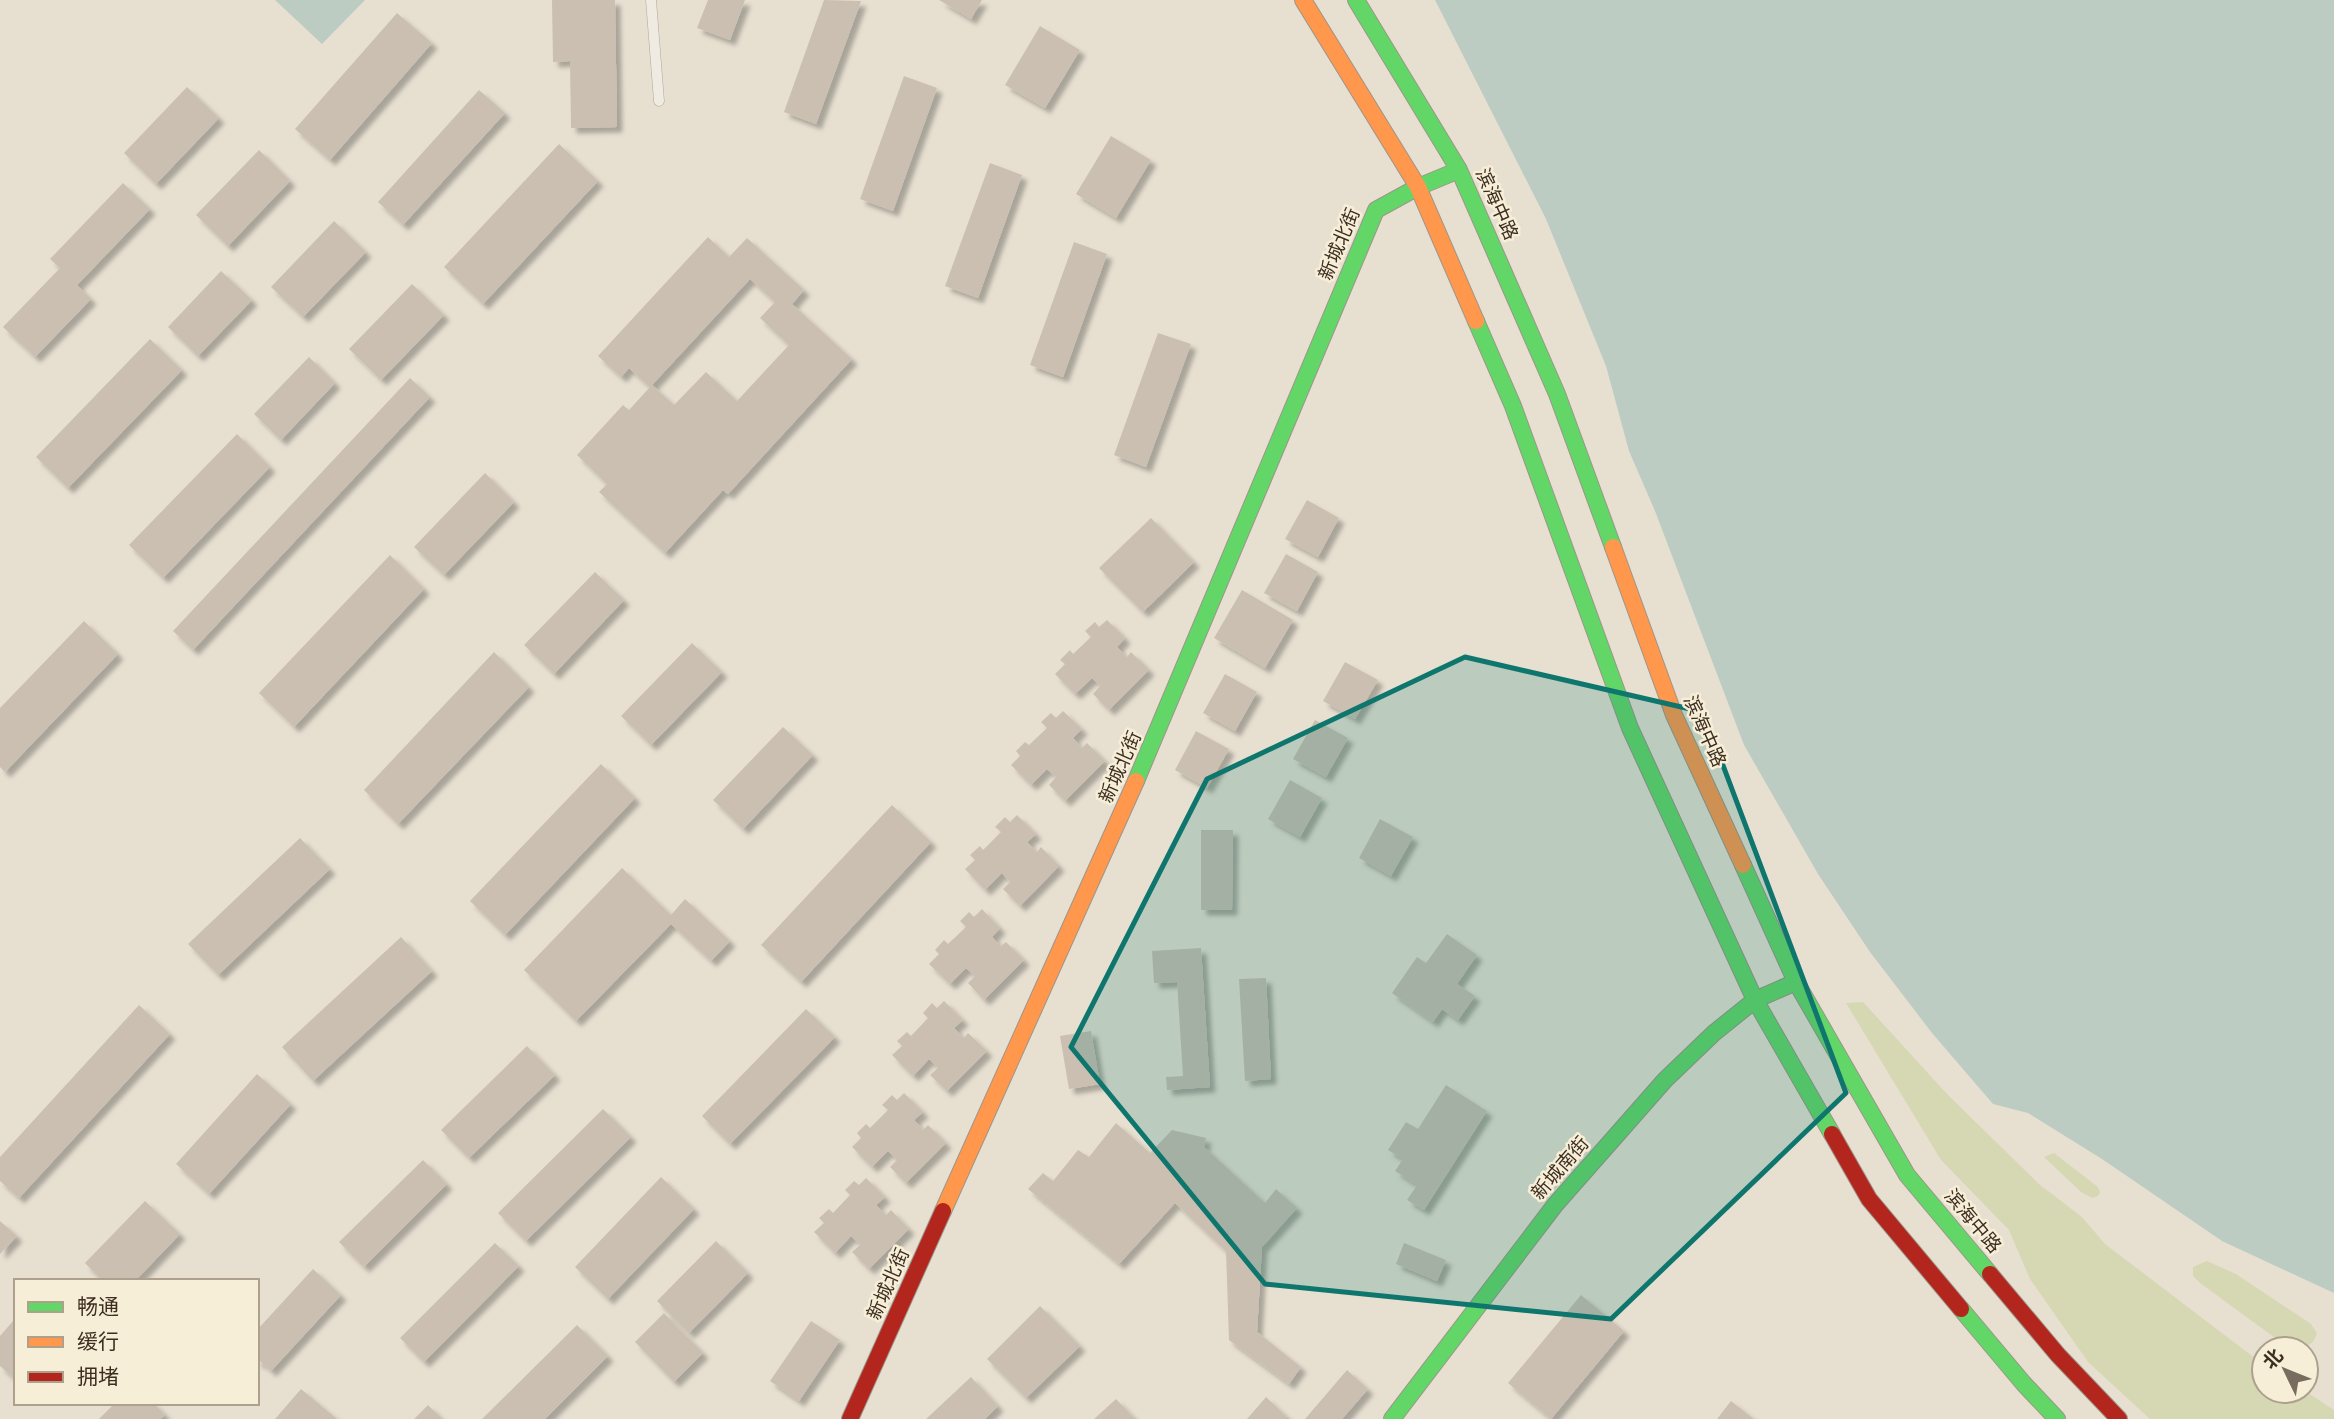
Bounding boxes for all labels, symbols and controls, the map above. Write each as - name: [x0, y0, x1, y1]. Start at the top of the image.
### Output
- street label: 滨海中路: [1472, 165, 1522, 243]
- street label: 新城北街: [1314, 205, 1364, 283]
- street label: 滨海中路: [1680, 692, 1730, 770]
- street label: 新城北街: [1095, 728, 1145, 806]
- street label: 新城南街: [1527, 1132, 1593, 1204]
- street label: 滨海中路: [1941, 1185, 2005, 1257]
- street label: 新城北街: [863, 1245, 913, 1323]
- legend: [14, 1279, 259, 1405]
- text: 畅通: [77, 1295, 119, 1319]
- text: 缓行: [77, 1330, 119, 1354]
- north arrow: [2250, 1335, 2320, 1405]
- text: 北: [2259, 1345, 2287, 1373]
- text: 拥堵: [77, 1365, 119, 1389]

